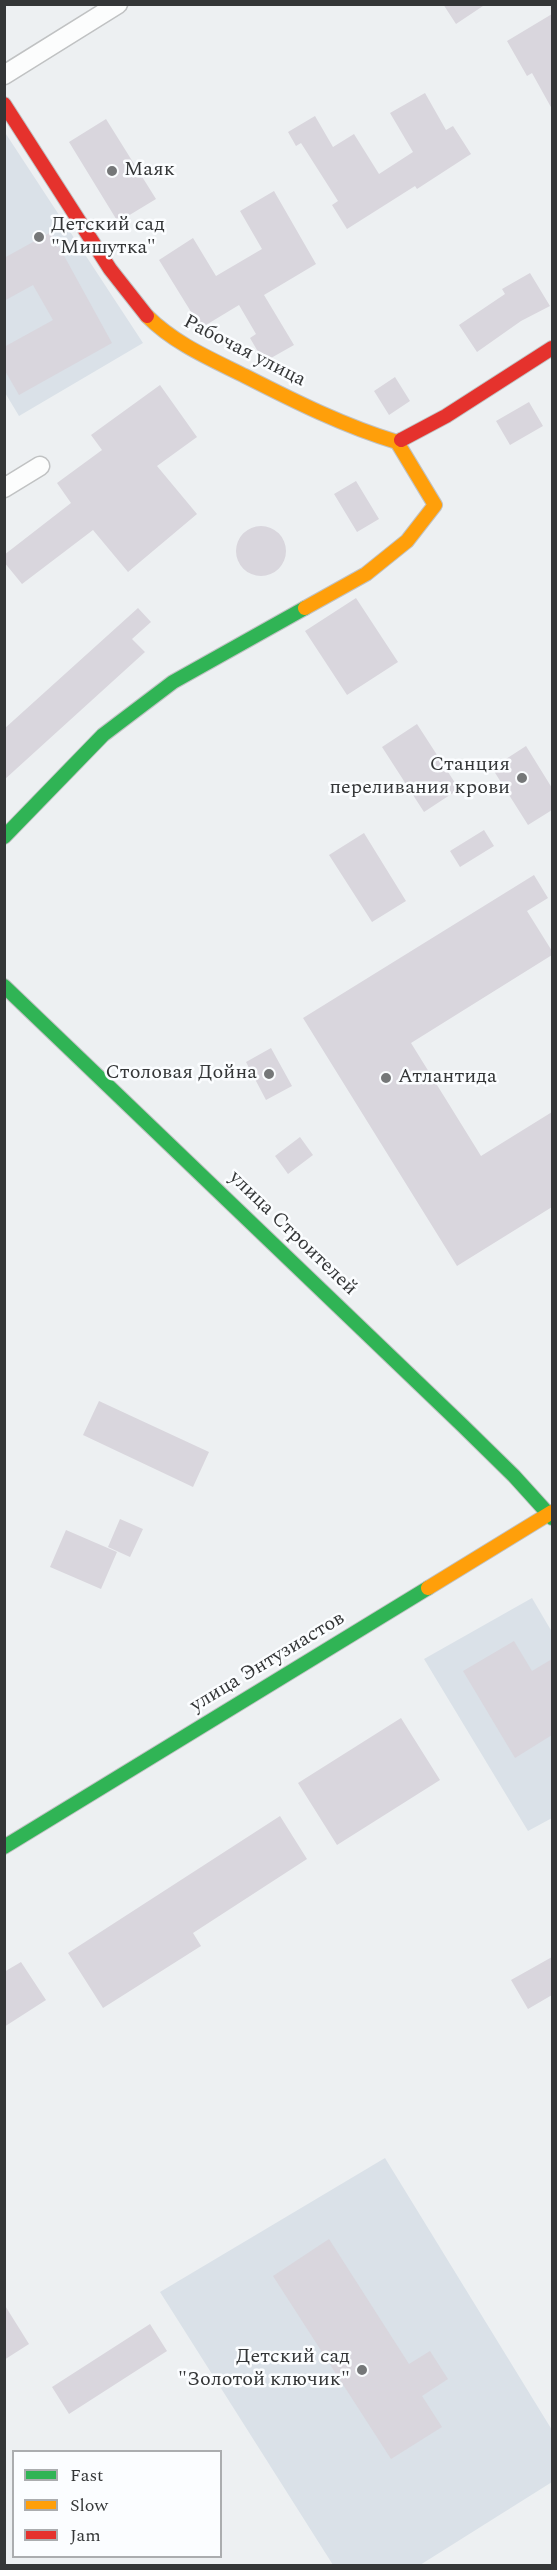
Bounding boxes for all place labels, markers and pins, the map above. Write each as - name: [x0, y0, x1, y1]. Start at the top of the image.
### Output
- place label: Маяк: [124, 159, 175, 183]
- marker: Маяк: [105, 164, 119, 178]
- place label: Детский сад "Мишутка": [51, 214, 165, 261]
- marker: Детский сад "Мишутка": [32, 230, 46, 244]
- place label: Станция переливания крови: [329, 754, 510, 801]
- marker: Станция переливания крови: [515, 771, 529, 785]
- place label: Столовая Дойна: [105, 1062, 257, 1086]
- place label: Атлантида: [398, 1066, 497, 1090]
- marker: Столовая Дойна: [262, 1067, 276, 1081]
- marker: Атлантида: [379, 1071, 393, 1085]
- place label: Детский сад "Золотой ключик": [178, 2346, 350, 2393]
- marker: Детский сад "Золотой ключик": [355, 2363, 369, 2377]

